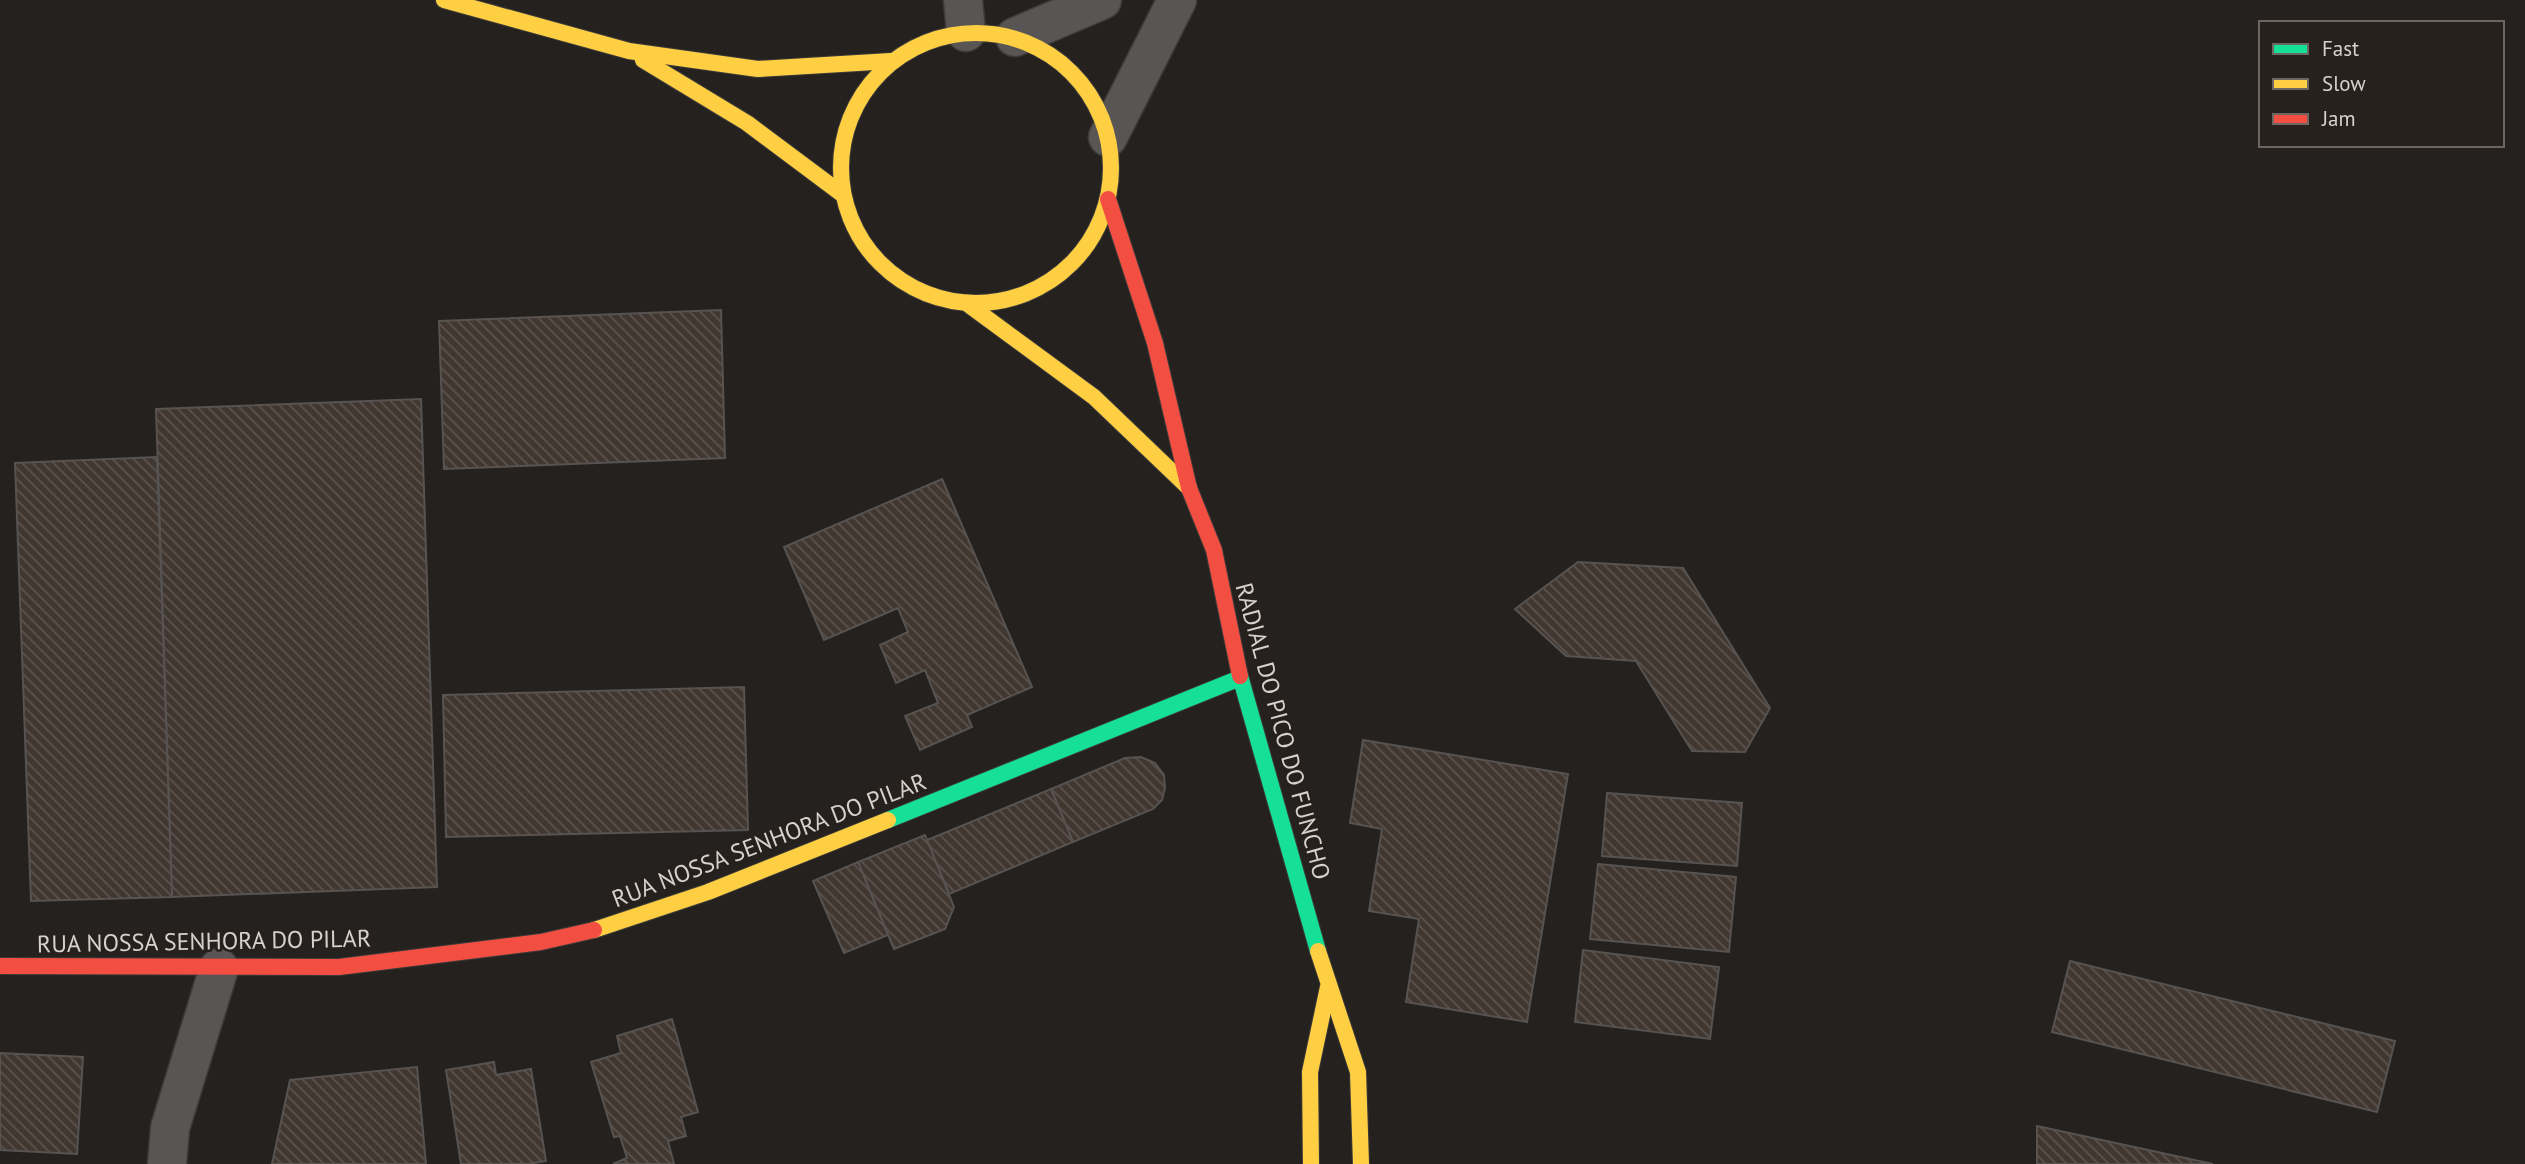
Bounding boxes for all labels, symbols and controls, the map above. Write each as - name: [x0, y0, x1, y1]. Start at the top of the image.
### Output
- legend: [2259, 21, 2504, 147]
- text: Fast: [2322, 35, 2359, 62]
- text: Slow: [2322, 70, 2366, 97]
- text: Jam: [2321, 105, 2356, 132]
- street label: RADIAL DO PICO DO FUNCHO: [1228, 579, 1338, 883]
- street label: RUA NOSSA SENHORA DO PILAR: [607, 766, 931, 914]
- street label: RUA NOSSA SENHORA DO PILAR: [37, 923, 371, 959]

